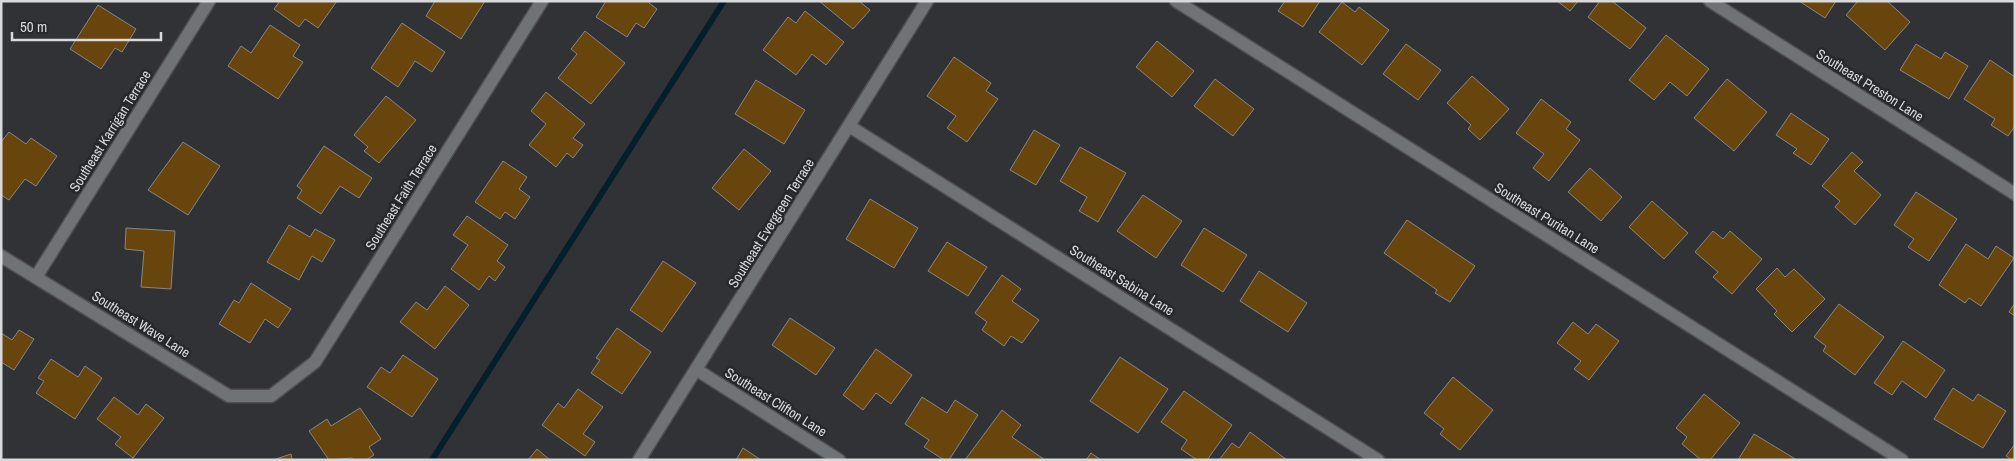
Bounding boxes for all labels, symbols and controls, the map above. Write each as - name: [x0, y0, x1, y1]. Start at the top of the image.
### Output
- scale bar: [12, 10, 161, 42]
- text: 50 m: [20, 16, 47, 37]
- street label: Southeast Preston Lane: [1813, 45, 1927, 125]
- street label: Southeast Karrigan Terrace: [65, 67, 155, 195]
- street label: Southeast Faith Terrace: [361, 141, 441, 253]
- street label: Southeast Evergreen Terrace: [724, 155, 818, 291]
- street label: Southeast Puritan Lane: [1491, 178, 1603, 258]
- street label: Southeast Sabina Lane: [1066, 241, 1178, 319]
- street label: Southeast Wave Lane: [89, 287, 193, 361]
- street label: Southeast Clifton Lane: [722, 363, 830, 441]

